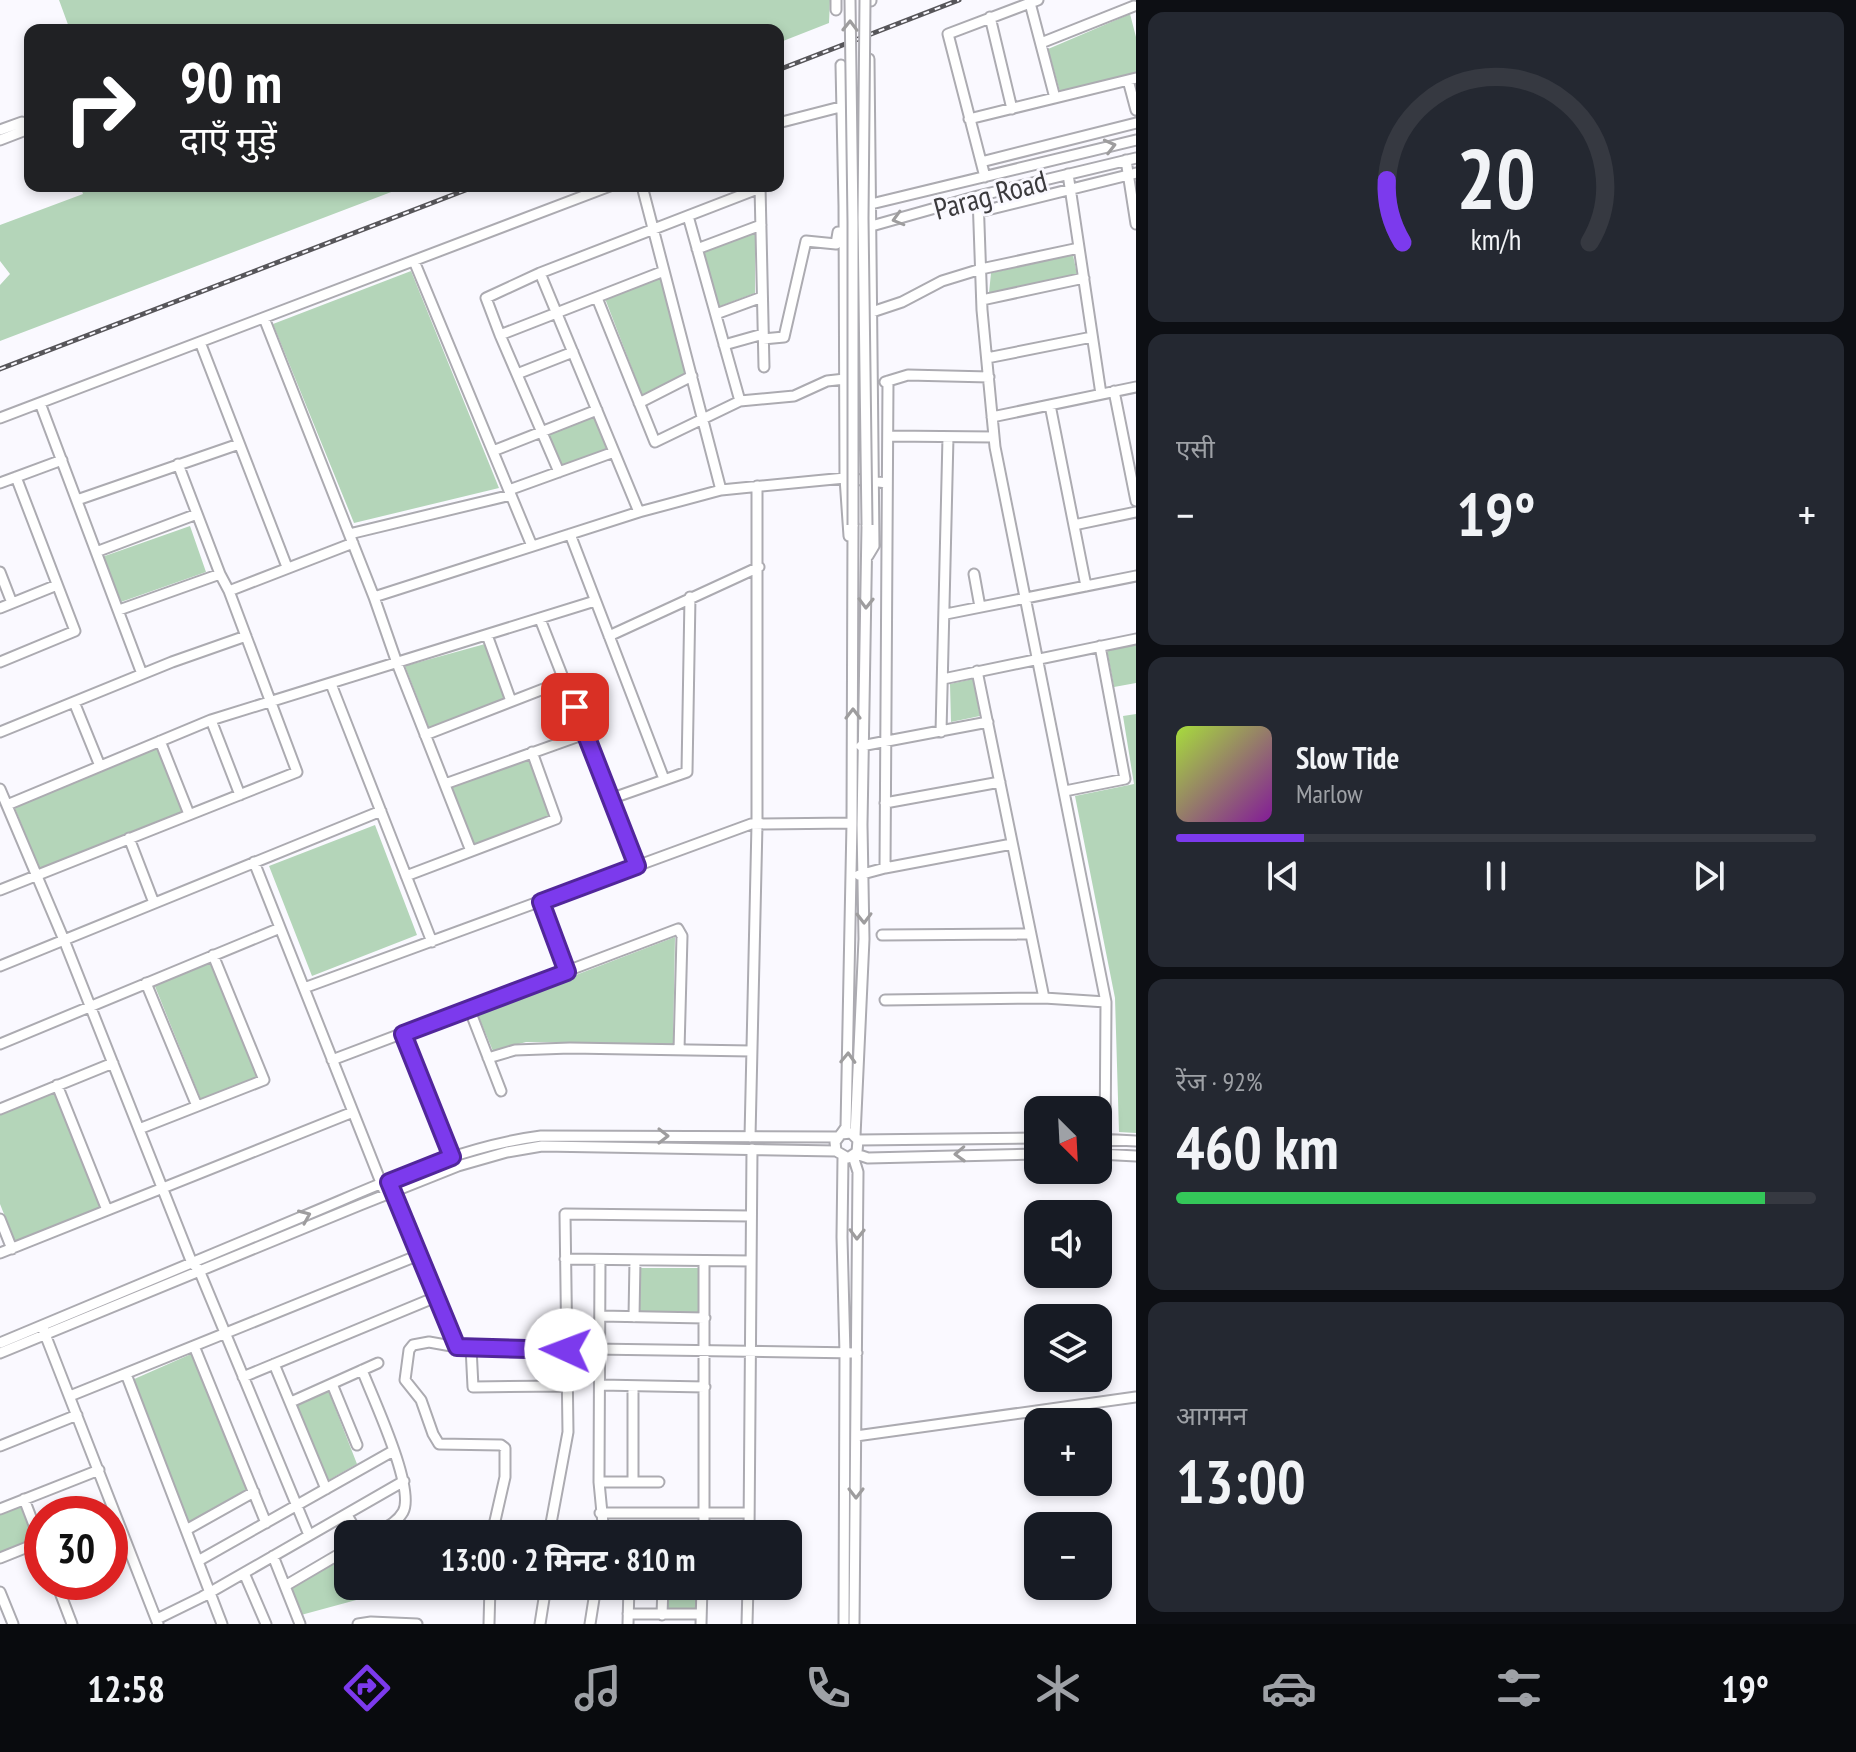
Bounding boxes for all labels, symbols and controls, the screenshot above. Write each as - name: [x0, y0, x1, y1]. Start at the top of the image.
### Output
- one-way arrow: [841, 19, 859, 32]
- text: 90 m: [180, 46, 282, 118]
- icon: right: [48, 56, 152, 160]
- text: दाएँ मुड़ें: [180, 116, 277, 163]
- text: 20: [1456, 124, 1536, 232]
- one-way arrow: [1103, 138, 1117, 155]
- street label: Parag Road: [929, 160, 1051, 228]
- one-way arrow: [891, 210, 905, 226]
- text: km/h: [1471, 221, 1521, 258]
- text: एसी: [1176, 432, 1215, 465]
- text: 19°: [1456, 475, 1536, 553]
- text: −: [1176, 486, 1194, 543]
- text: +: [1798, 486, 1816, 543]
- one-way arrow: [857, 597, 875, 610]
- pin: [541, 673, 609, 741]
- icon: arrive: [553, 685, 597, 729]
- one-way arrow: [844, 707, 862, 720]
- text: Slow Tide: [1296, 738, 1399, 777]
- text: Marlow: [1296, 777, 1362, 810]
- icon: previous: [1261, 854, 1305, 898]
- icon: pause: [1474, 854, 1518, 898]
- icon: next: [1687, 854, 1731, 898]
- one-way arrow: [855, 912, 872, 925]
- one-way arrow: [840, 1051, 857, 1064]
- text: रेंज · 92%: [1176, 1065, 1262, 1098]
- north arrow: [1024, 1096, 1112, 1184]
- map controls: [1024, 1096, 1112, 1600]
- text: 460 km: [1176, 1108, 1339, 1186]
- one-way arrow: [657, 1127, 670, 1145]
- one-way arrow: [953, 1146, 966, 1163]
- button: sound: [1024, 1200, 1112, 1288]
- one-way arrow: [297, 1209, 311, 1225]
- one-way arrow: [848, 1228, 865, 1241]
- button: layers: [1024, 1304, 1112, 1392]
- position arrow: [524, 1308, 608, 1392]
- text: आगमन: [1176, 1399, 1247, 1432]
- button: +: [1024, 1408, 1112, 1496]
- text: 13:00: [1176, 1442, 1306, 1520]
- one-way arrow: [847, 1487, 865, 1500]
- speed limit sign: 30: [24, 1496, 128, 1600]
- button: −: [1024, 1512, 1112, 1600]
- text: 13:00 · 2 मिनट · 810 m: [441, 1540, 695, 1579]
- icon: directions: [339, 1660, 395, 1716]
- icon: music: [570, 1660, 626, 1716]
- icon: phone: [800, 1660, 856, 1716]
- icon: climate: [1030, 1660, 1086, 1716]
- icon: car: [1261, 1660, 1317, 1716]
- icon: filters: [1491, 1660, 1547, 1716]
- text: 12:58: [87, 1665, 165, 1712]
- text: 19°: [1721, 1665, 1769, 1712]

